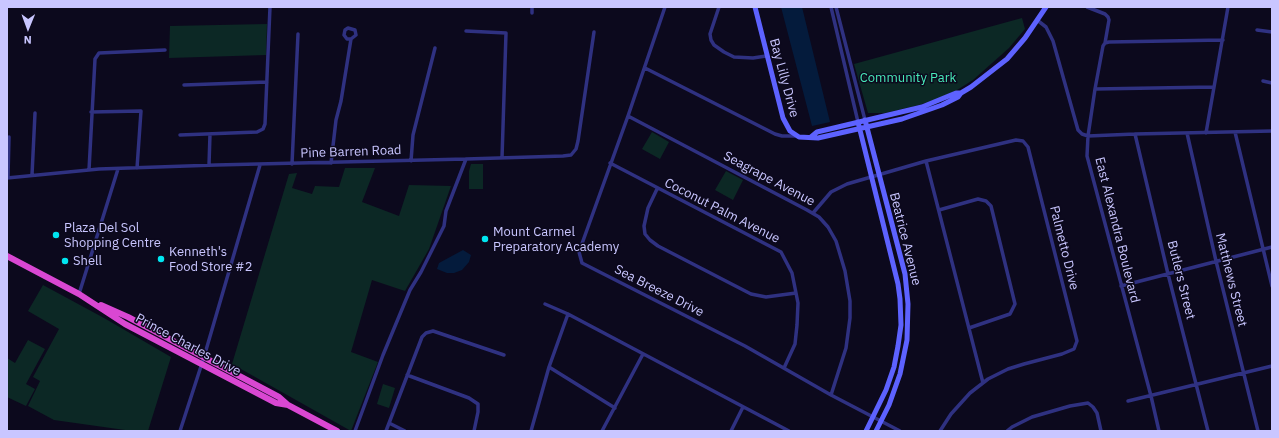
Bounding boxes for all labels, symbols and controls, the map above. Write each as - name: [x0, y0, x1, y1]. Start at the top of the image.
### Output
- north arrow: [8, 8, 48, 48]
- text: N: [24, 33, 32, 47]
- street label: Bay Lilly Drive: [766, 37, 802, 119]
- park label: Community Park: [860, 70, 956, 86]
- street label: Pine Barren Road: [300, 142, 402, 162]
- street label: Seagrape Avenue: [721, 148, 817, 210]
- street label: East Alexandra Boulevard: [1091, 156, 1143, 304]
- street label: Coconut Palm Avenue: [662, 175, 782, 247]
- street label: Beatrice Avenue: [886, 191, 924, 287]
- street label: Palmetto Drive: [1046, 204, 1082, 292]
- place label: Plaza Del Sol Shopping Centre: [64, 220, 161, 251]
- place label: Mount Carmel Preparatory Academy: [493, 224, 619, 255]
- marker: Plaza Del Sol Shopping Centre: [51, 230, 61, 240]
- street label: Matthews Street: [1212, 232, 1250, 328]
- marker: Mount Carmel Preparatory Academy: [480, 234, 490, 244]
- street label: Butlers Street: [1164, 239, 1198, 321]
- place label: Kenneth's Food Store #2: [169, 244, 252, 275]
- place label: Shell: [73, 253, 102, 269]
- marker: Kenneth's Food Store #2: [156, 254, 166, 264]
- marker: Shell: [60, 256, 70, 266]
- street label: Sea Breeze Drive: [612, 262, 706, 320]
- street label: Prince Charles Drive: [133, 311, 243, 379]

